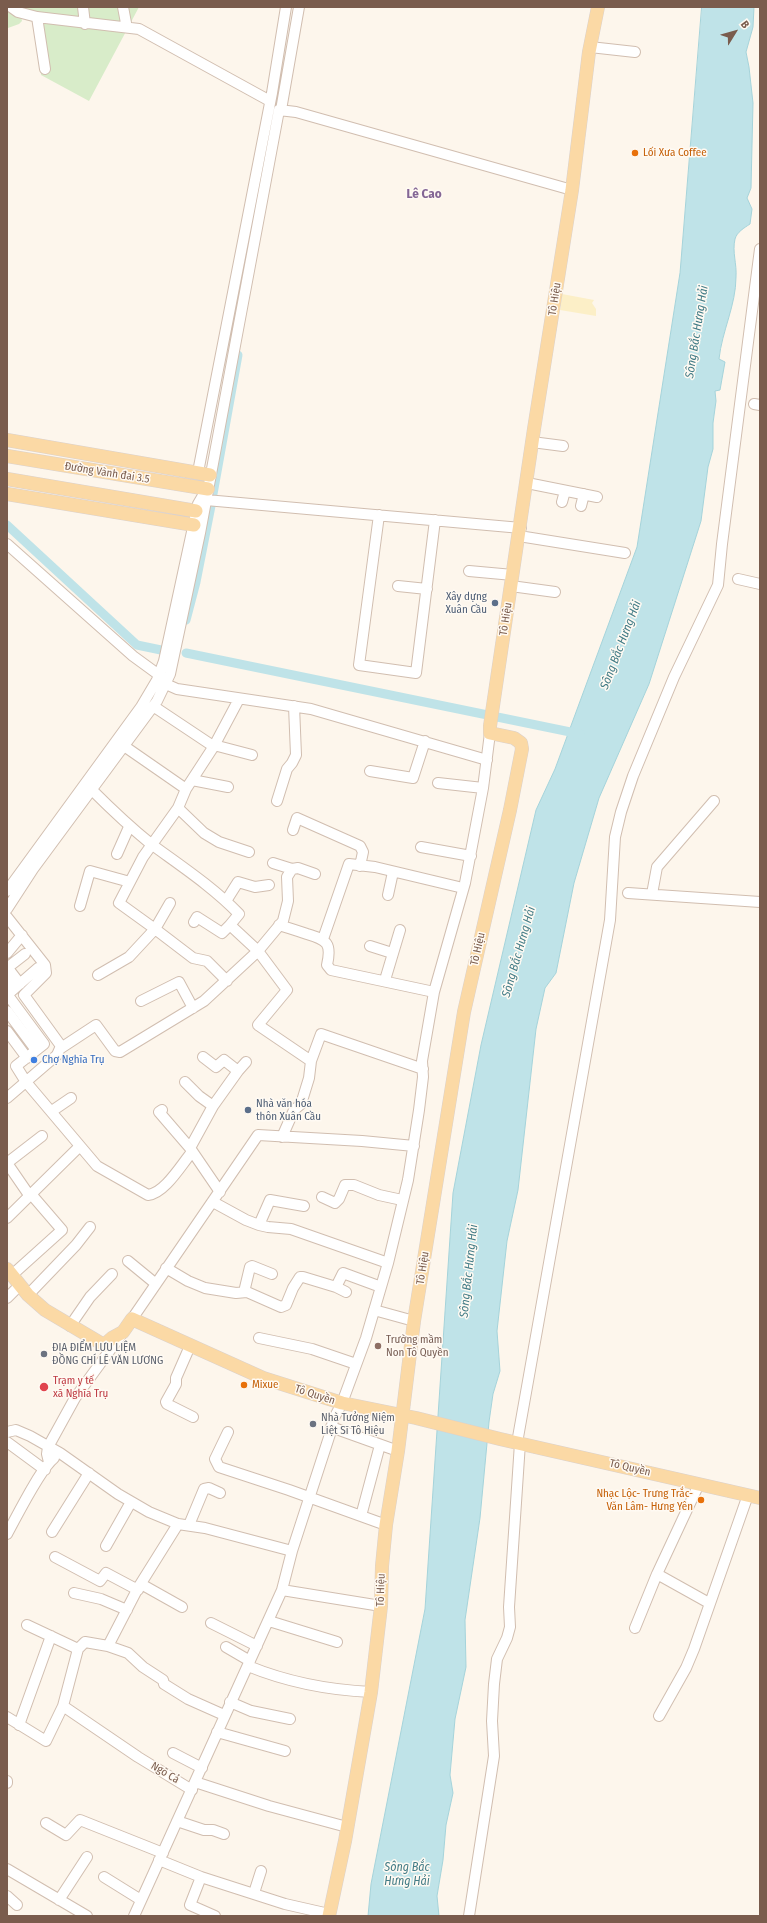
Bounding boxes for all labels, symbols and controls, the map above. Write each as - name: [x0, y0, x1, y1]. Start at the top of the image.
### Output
- north arrow: [715, 12, 755, 52]
- text: B: [738, 18, 752, 31]
- place label: Lối Xưa Coffee: [643, 146, 707, 160]
- marker: Lối Xưa Coffee: [630, 148, 640, 158]
- district label: Lê Cao: [406, 186, 442, 202]
- street label: Tô Hiệu: [546, 281, 564, 317]
- water label: Sông Bắc Hưng Hải: [683, 285, 711, 379]
- street label: Đường Vành đai 3.5: [64, 460, 150, 486]
- place label: Xây dựng Xuân Cầu: [446, 590, 487, 616]
- marker: Xây dựng Xuân Cầu: [490, 598, 500, 608]
- water label: Sông Bắc Hưng Hải: [597, 599, 645, 691]
- street label: Tô Hiệu: [497, 601, 515, 637]
- water label: Sông Bắc Hưng Hải: [499, 905, 539, 999]
- street label: Tô Hiệu: [468, 931, 488, 967]
- place label: Chợ Nghĩa Trụ: [42, 1053, 105, 1067]
- marker: Chợ Nghĩa Trụ: [29, 1055, 39, 1065]
- place label: Nhà văn hóa thôn Xuân Cầu: [256, 1097, 321, 1123]
- marker: Nhà văn hóa thôn Xuân Cầu: [243, 1105, 253, 1115]
- water label: Sông Bắc Hưng Hải: [457, 1224, 481, 1318]
- street label: Tô Hiệu: [414, 1250, 432, 1286]
- place label: Trường mầm Non Tô Quyền: [386, 1333, 448, 1359]
- place label: ĐỊA ĐIỂM LƯU LIỆM ĐỒNG CHÍ LÊ VĂN LƯƠNG: [52, 1341, 163, 1367]
- marker: Trường mầm Non Tô Quyền: [373, 1341, 383, 1351]
- marker: ĐỊA ĐIỂM LƯU LIỆM ĐỒNG CHÍ LÊ VĂN LƯƠNG: [39, 1349, 49, 1359]
- place label: Trạm y tế xã Nghĩa Trụ: [53, 1374, 108, 1400]
- place label: Mixue: [252, 1378, 279, 1392]
- marker: Mixue: [239, 1380, 249, 1390]
- marker: Trạm y tế xã Nghĩa Trụ: [38, 1381, 50, 1393]
- street label: Tô Quyền: [293, 1382, 337, 1408]
- place label: Nhà Tưởng Niệm Liệt Sĩ Tô Hiệu: [321, 1411, 395, 1437]
- marker: Nhà Tưởng Niệm Liệt Sĩ Tô Hiệu: [308, 1419, 318, 1429]
- street label: Tô Quyền: [608, 1457, 652, 1479]
- place label: Nhạc Lộc- Trưng Trắc- Văn Lâm- Hưng Yên: [596, 1487, 693, 1513]
- marker: Nhạc Lộc- Trưng Trắc- Văn Lâm- Hưng Yên: [696, 1495, 706, 1505]
- street label: Tô Hiệu: [374, 1573, 388, 1607]
- street label: Ngõ Cả: [148, 1759, 182, 1787]
- water label: Sông Bắc Hưng Hải: [384, 1861, 430, 1889]

